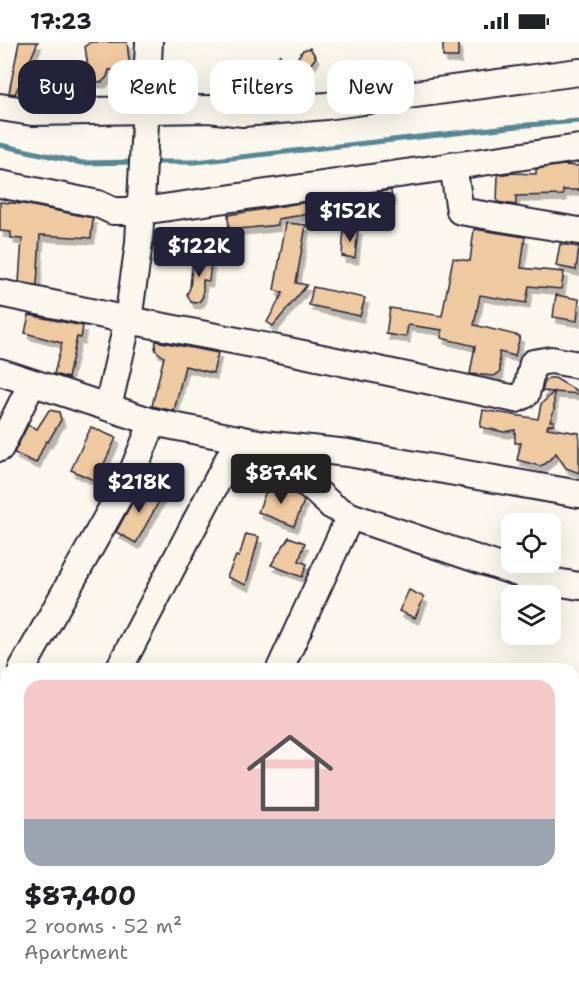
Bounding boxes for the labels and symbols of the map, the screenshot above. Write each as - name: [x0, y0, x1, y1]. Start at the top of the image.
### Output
- pin: $152K: [308, 192, 392, 243]
- pin: $122K: [157, 227, 241, 278]
- pin: $87.4K: [232, 454, 330, 505]
- pin: $218K: [97, 463, 181, 514]

